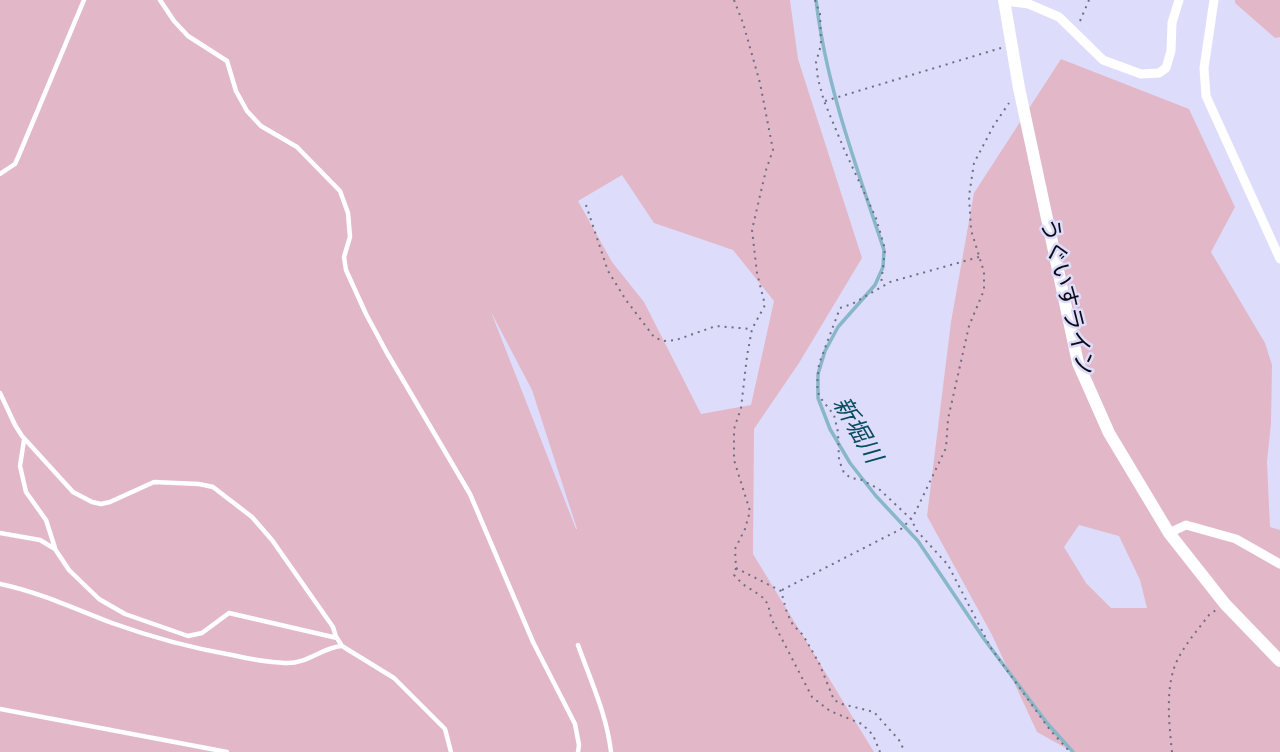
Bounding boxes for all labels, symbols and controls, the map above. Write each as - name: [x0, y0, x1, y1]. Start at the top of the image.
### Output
- street label: うぐいすライン: [1034, 216, 1100, 378]
- water label: 新堀川: [827, 392, 887, 468]

